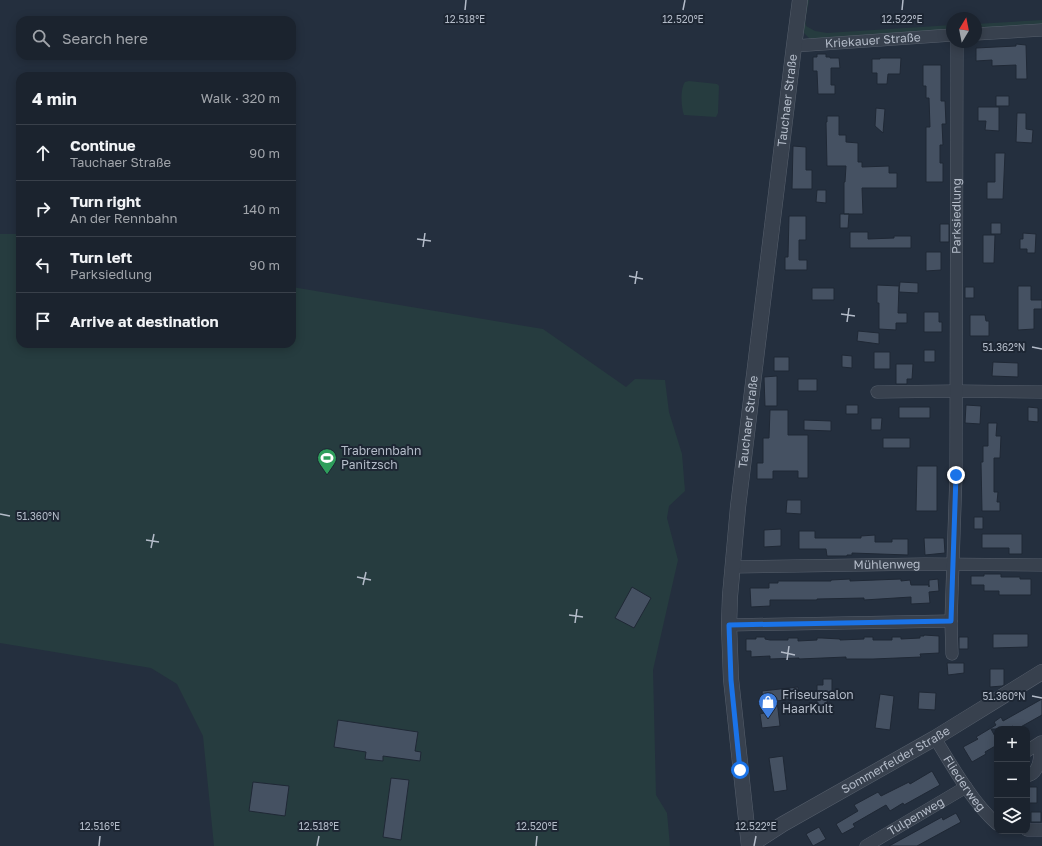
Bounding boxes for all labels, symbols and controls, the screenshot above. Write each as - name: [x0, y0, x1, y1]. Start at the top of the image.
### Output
- north arrow: [946, 12, 982, 48]
- text: 12.518°E: [445, 13, 485, 25]
- text: 12.520°E: [662, 13, 704, 25]
- text: 12.522°E: [881, 13, 923, 25]
- search box: [16, 16, 296, 60]
- icon: search: [30, 27, 52, 49]
- text: Search here: [62, 29, 148, 47]
- street label: Kriekauer Straße: [824, 29, 921, 51]
- street label: Tauchaer Straße: [774, 53, 800, 148]
- text: 4 min: [32, 88, 77, 109]
- text: Walk · 320 m: [201, 90, 280, 106]
- text: Continue: [70, 136, 136, 154]
- icon: ahead: [32, 142, 54, 164]
- text: 90 m: [249, 145, 280, 161]
- text: Tauchaer Straße: [70, 154, 171, 170]
- street label: Parksiedlung: [949, 178, 964, 254]
- text: Turn right: [70, 192, 141, 210]
- icon: right: [32, 198, 54, 220]
- text: 140 m: [243, 201, 280, 217]
- text: An der Rennbahn: [70, 210, 177, 226]
- text: Turn left: [70, 248, 132, 266]
- icon: left: [32, 254, 54, 276]
- text: 90 m: [249, 257, 280, 273]
- text: Parksiedlung: [70, 266, 152, 282]
- icon: arrive: [32, 310, 54, 332]
- text: Arrive at destination: [70, 312, 219, 330]
- text: 51.362°N: [983, 341, 1025, 353]
- street label: Tauchaer Straße: [735, 375, 761, 469]
- place label: Trabrennbahn Panitzsch: [341, 443, 421, 472]
- sports icon: Trabrennbahn Panitzsch: [316, 447, 338, 475]
- route end: [947, 466, 965, 484]
- text: 51.360°N: [16, 510, 60, 522]
- street label: Mühlenweg: [853, 556, 921, 572]
- place label: Friseursalon HaarKult: [782, 687, 854, 716]
- text: 51.360°N: [982, 690, 1026, 702]
- shop icon: Friseursalon HaarKult: [757, 691, 779, 719]
- street label: Sommerfelder Straße: [838, 723, 952, 797]
- map controls: [994, 726, 1030, 834]
- button: +: [994, 726, 1030, 762]
- street label: Fliederweg: [940, 752, 989, 814]
- route start: [731, 761, 749, 779]
- button: −: [994, 762, 1030, 798]
- street label: Tulpenweg: [885, 794, 947, 839]
- button: layers: [994, 798, 1030, 834]
- text: 12.516°E: [80, 820, 120, 832]
- text: 12.518°E: [299, 820, 339, 832]
- text: 12.520°E: [516, 820, 558, 832]
- text: 12.522°E: [735, 820, 777, 832]

